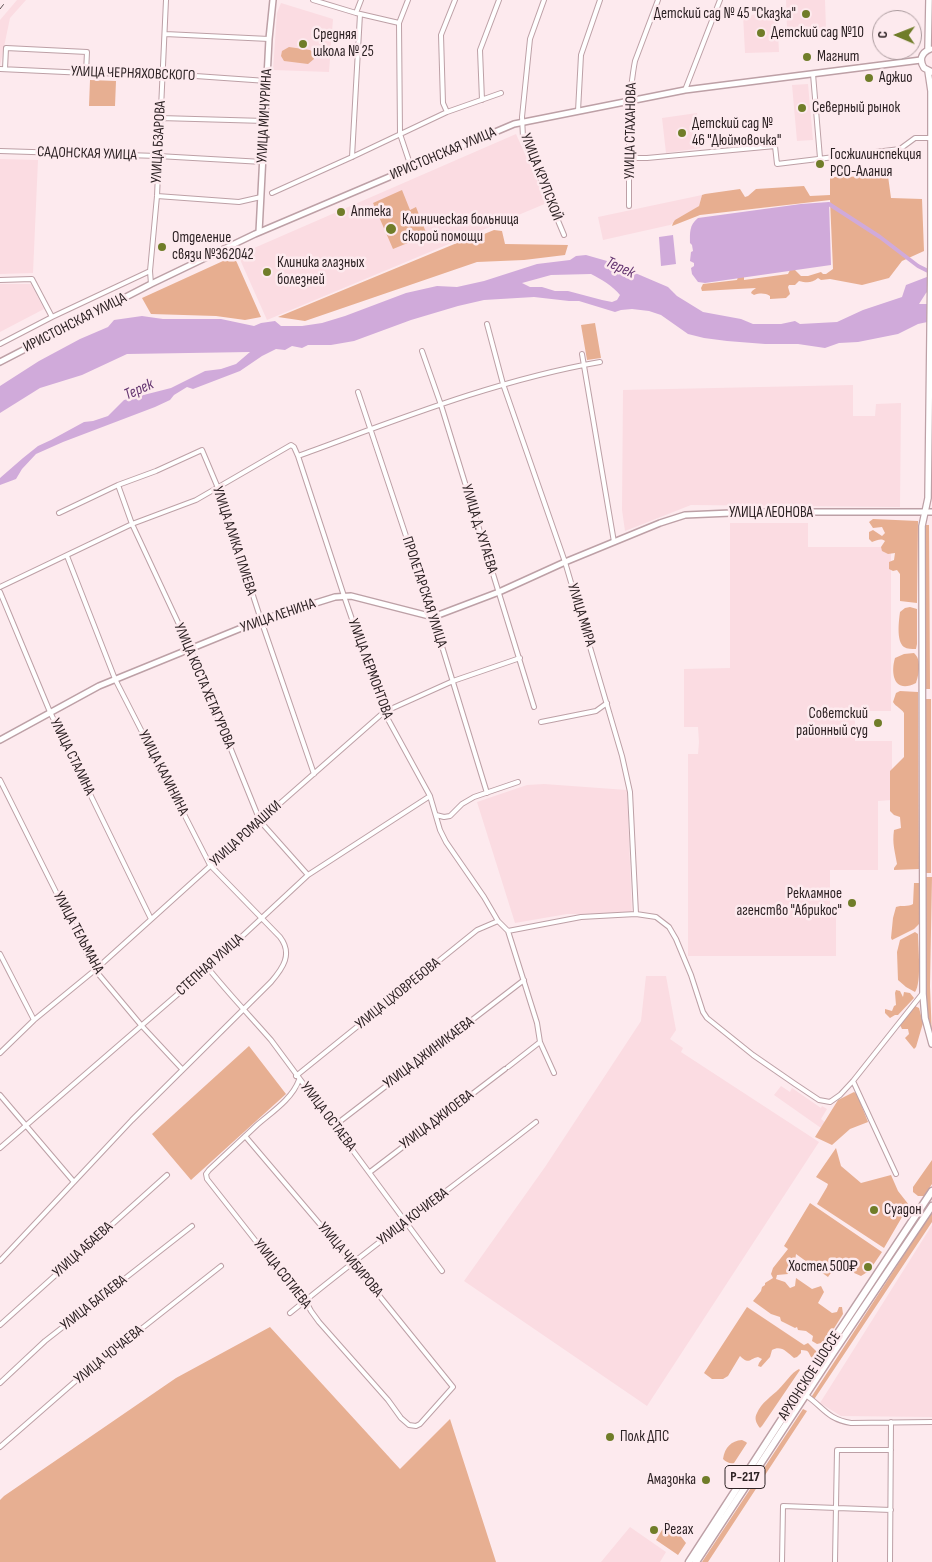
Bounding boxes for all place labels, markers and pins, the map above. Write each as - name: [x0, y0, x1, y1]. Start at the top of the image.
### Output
- place label: Детский сад № 45 "Сказка": [654, 5, 796, 23]
- marker: Детский сад № 45 "Сказка": [800, 8, 812, 20]
- place label: Детский сад №10: [771, 24, 864, 42]
- place label: Средняя школа № 25: [313, 26, 374, 61]
- marker: Детский сад №10: [755, 27, 767, 39]
- marker: Средняя школа № 25: [297, 38, 309, 50]
- place label: Магнит: [817, 48, 859, 66]
- marker: Магнит: [801, 51, 813, 63]
- place label: Аджио: [879, 69, 912, 87]
- marker: Аджио: [863, 72, 875, 84]
- place label: Северный рынок: [812, 99, 900, 117]
- marker: Северный рынок: [796, 102, 808, 114]
- place label: Детский сад № 46 "Дюймовочка": [692, 115, 781, 150]
- marker: Детский сад № 46 "Дюймовочка": [676, 127, 688, 139]
- place label: Госжилинспекция РСО-Алания: [830, 146, 921, 181]
- marker: Госжилинспекция РСО-Алания: [814, 158, 826, 170]
- place label: Аптека: [351, 203, 391, 221]
- marker: Аптека: [335, 206, 347, 218]
- place label: Клиническая больница скорой помощи: [402, 211, 519, 246]
- marker: Клиническая больница скорой помощи: [384, 222, 398, 236]
- place label: Отделение связи №362042: [172, 229, 254, 264]
- marker: Отделение связи №362042: [156, 241, 168, 253]
- place label: Клиника глазных болезней: [277, 254, 364, 289]
- marker: Клиника глазных болезней: [261, 266, 273, 278]
- place label: Советский районный суд: [796, 705, 868, 740]
- marker: Советский районный суд: [872, 717, 884, 729]
- place label: Рекламное агенство "Абрикос": [737, 885, 842, 920]
- marker: Рекламное агенство "Абрикос": [846, 897, 858, 909]
- place label: Суадон: [884, 1201, 921, 1219]
- marker: Суадон: [868, 1204, 880, 1216]
- place label: Хостел 500₽: [788, 1258, 858, 1276]
- marker: Хостел 500₽: [862, 1261, 874, 1273]
- place label: Полк ДПС: [620, 1428, 669, 1446]
- marker: Полк ДПС: [604, 1431, 616, 1443]
- place label: Амазонка: [647, 1471, 696, 1489]
- marker: Амазонка: [700, 1474, 712, 1486]
- place label: Регах: [664, 1521, 693, 1539]
- marker: Регах: [648, 1524, 660, 1536]

